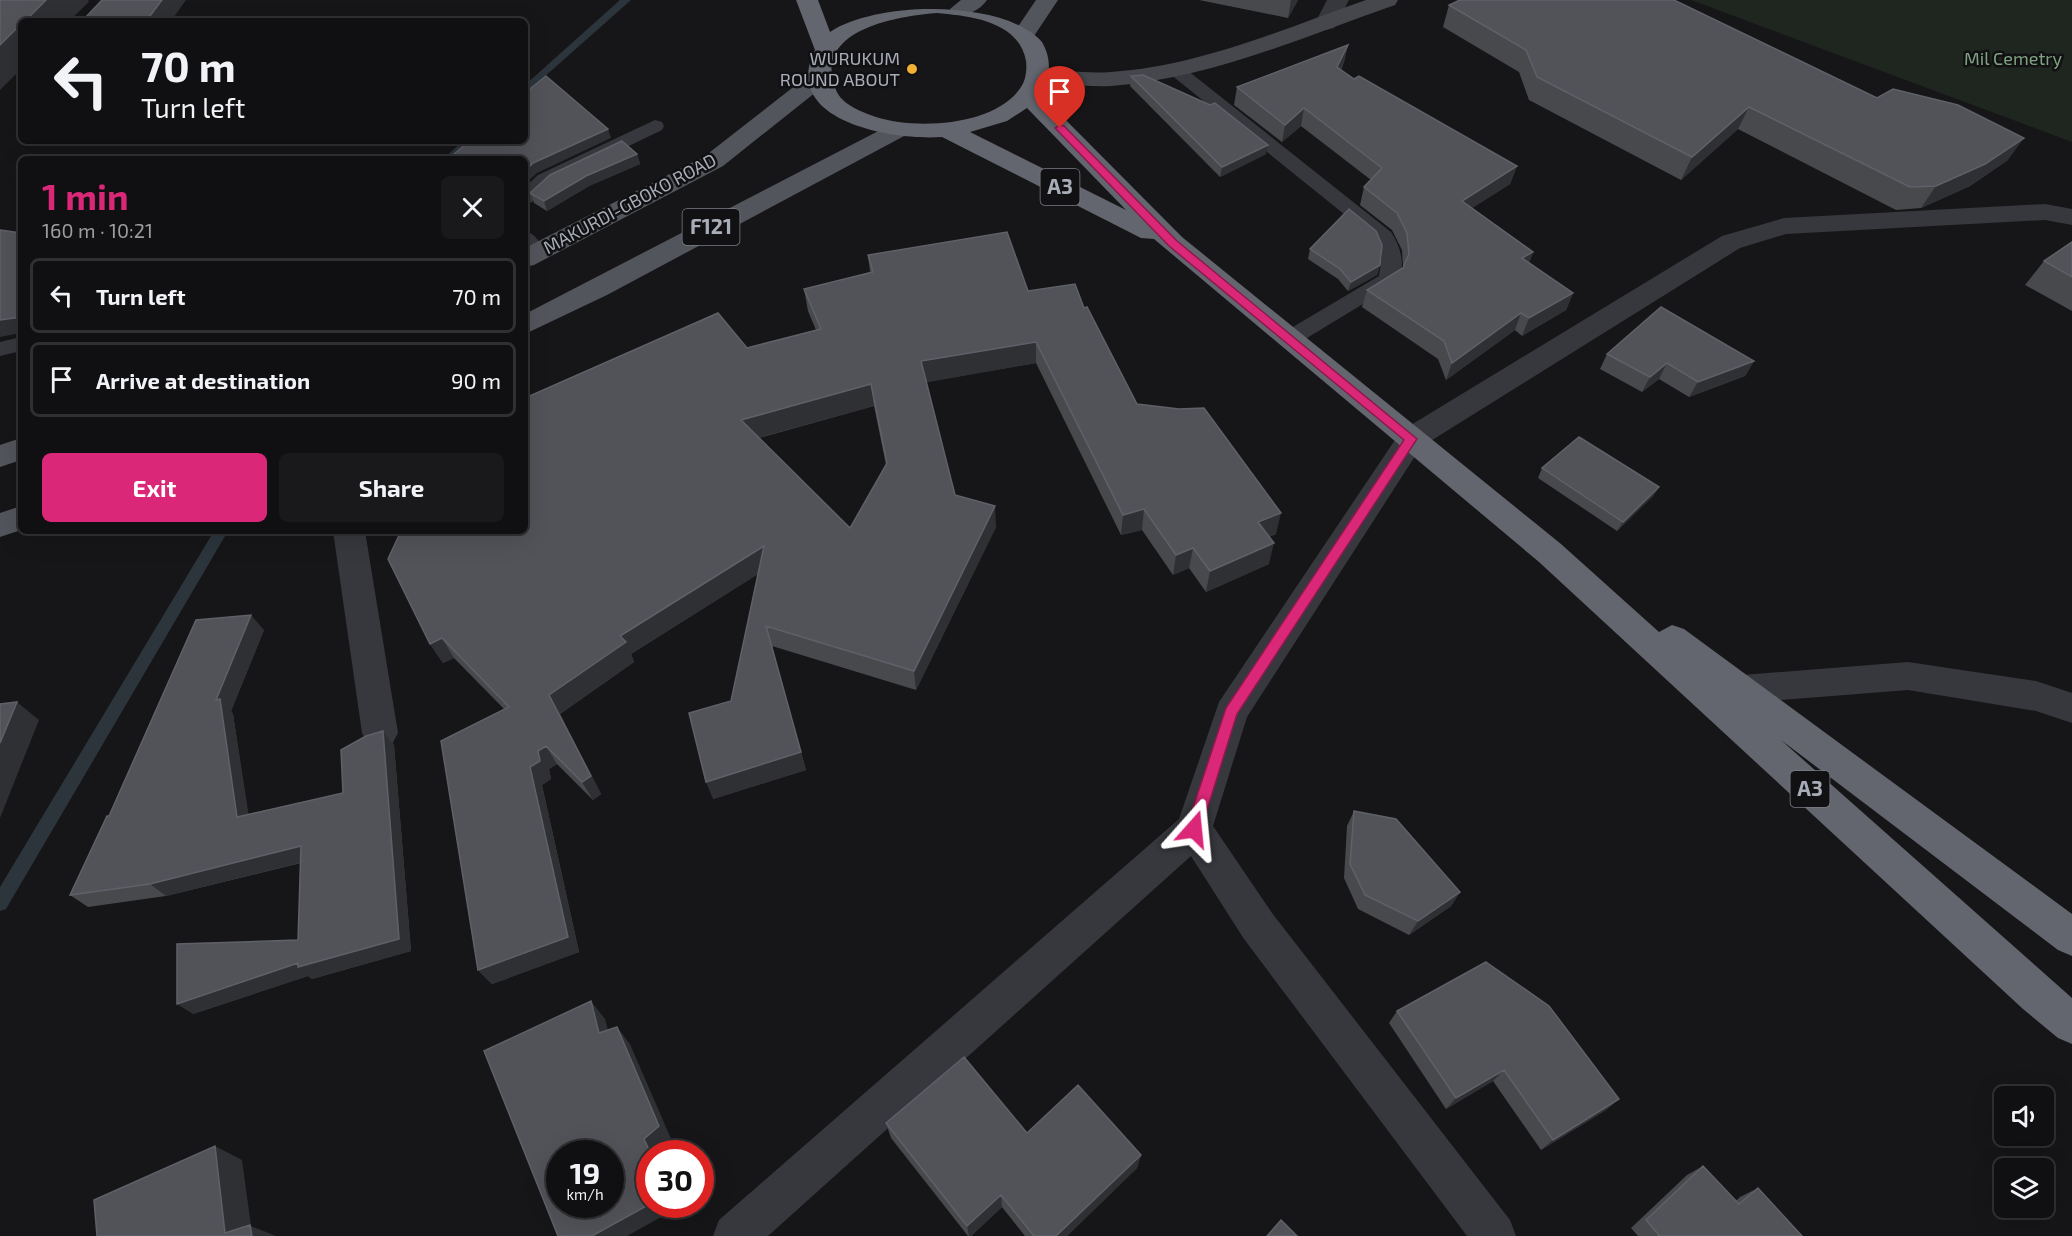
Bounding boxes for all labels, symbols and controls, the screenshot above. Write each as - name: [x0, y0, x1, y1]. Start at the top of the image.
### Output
- text: 70 m: [141, 40, 236, 90]
- icon: left: [42, 42, 120, 120]
- place label: WURUKUM ROUND ABOUT: [780, 47, 901, 90]
- park label: Mil Cemetry: [1964, 47, 2063, 69]
- marker: WURUKUM ROUND ABOUT: [905, 62, 919, 76]
- pin: [1034, 66, 1085, 128]
- icon: arrive: [1043, 75, 1076, 108]
- text: Turn left: [141, 91, 245, 123]
- street label: MAKURDI-GBOKO ROAD: [539, 148, 720, 258]
- road number: A3: [1040, 169, 1080, 205]
- text: 1 min: [42, 174, 129, 217]
- button: close: [441, 176, 504, 239]
- road number: F121: [682, 209, 740, 245]
- text: 160 m · 10:21: [42, 218, 153, 242]
- icon: left: [45, 279, 78, 312]
- text: Turn left: [96, 283, 185, 309]
- text: 70 m: [452, 283, 501, 309]
- icon: arrive: [45, 363, 78, 396]
- text: Arrive at destination: [96, 367, 310, 393]
- text: 90 m: [451, 367, 501, 393]
- button: Exit: [42, 453, 267, 522]
- button: Share: [279, 453, 504, 522]
- road number: A3: [1790, 771, 1830, 807]
- position arrow: [1162, 797, 1226, 861]
- map controls: [1994, 1086, 2054, 1218]
- button: sound: [1994, 1086, 2054, 1146]
- speed limit sign: 30: [636, 1140, 714, 1218]
- text: 19: [570, 1154, 600, 1190]
- button: layers: [1994, 1158, 2054, 1218]
- text: km/h: [566, 1185, 604, 1203]

